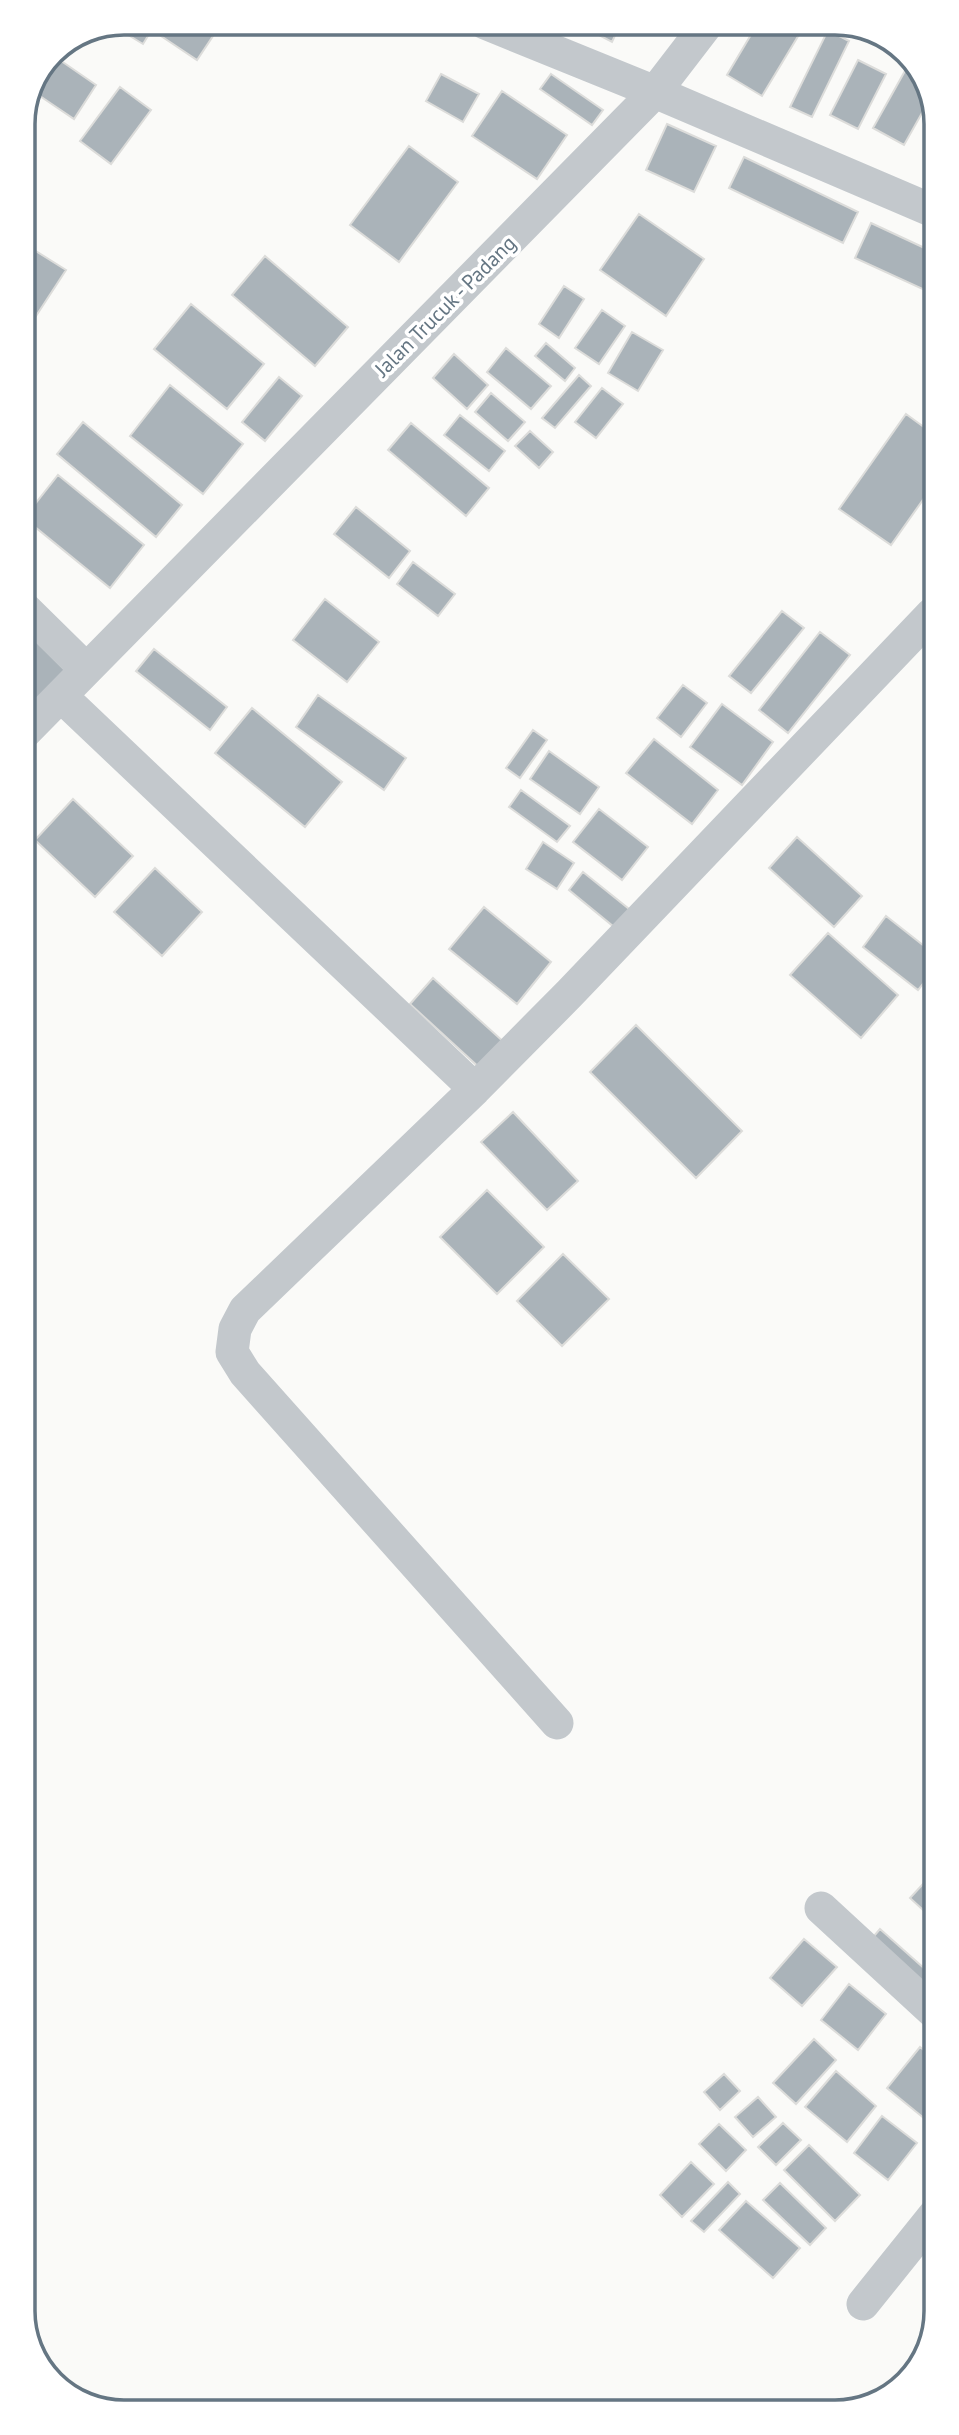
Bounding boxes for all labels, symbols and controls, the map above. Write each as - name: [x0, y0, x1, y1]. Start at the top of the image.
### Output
- street label: Jalan Trucuk - Padang: [368, 230, 521, 383]

